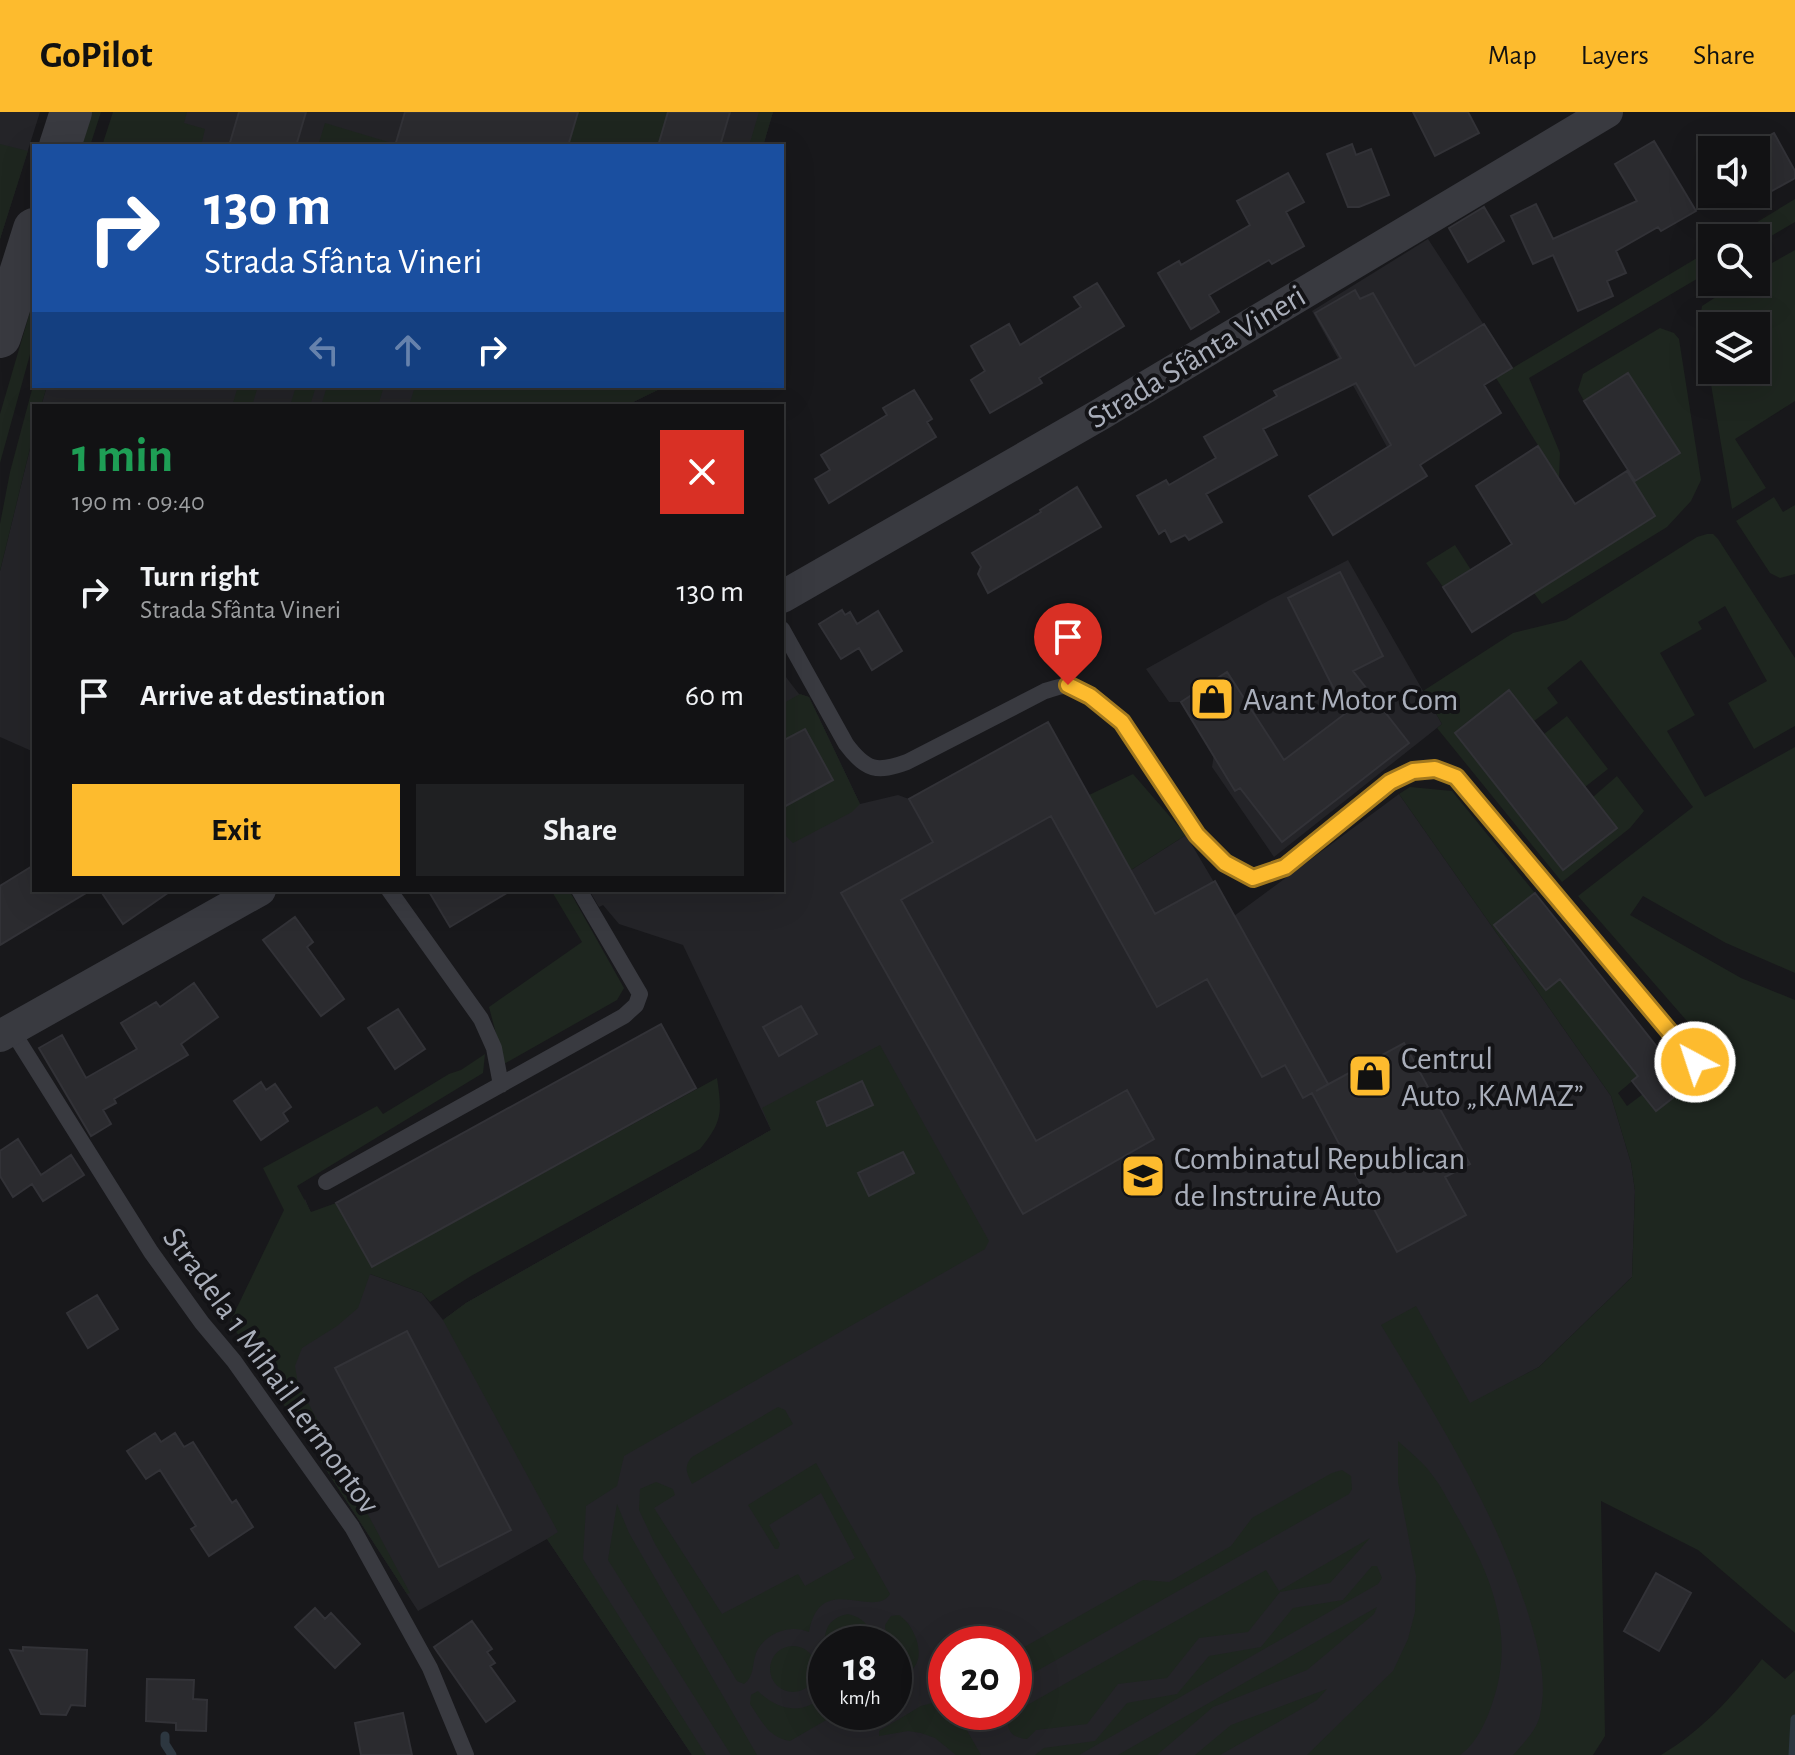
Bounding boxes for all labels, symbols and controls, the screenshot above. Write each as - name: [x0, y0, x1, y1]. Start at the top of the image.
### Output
- text: GoPilot: [40, 37, 153, 75]
- text: Map: [1488, 42, 1537, 70]
- text: Layers: [1581, 42, 1649, 70]
- text: Share: [1693, 42, 1755, 70]
- map controls: [1698, 136, 1770, 384]
- button: sound: [1698, 136, 1770, 208]
- icon: right: [72, 176, 176, 280]
- text: 130 m: [204, 179, 331, 235]
- button: search: [1698, 224, 1770, 296]
- text: Strada Sfânta Vineri: [204, 244, 483, 280]
- street label: Strada Sfânta Vineri: [1082, 279, 1311, 434]
- button: layers: [1698, 312, 1770, 384]
- icon: left: [302, 328, 346, 372]
- icon: ahead: [386, 328, 430, 372]
- icon: right: [470, 328, 514, 372]
- button: close: [660, 430, 744, 514]
- text: 1 min: [72, 433, 173, 481]
- text: 190 m · 09:40: [72, 489, 205, 515]
- text: Turn right: [140, 562, 259, 592]
- icon: right: [72, 570, 116, 614]
- text: 130 m: [677, 577, 744, 607]
- text: Strada Sfânta Vineri: [140, 597, 341, 623]
- pin: [1034, 603, 1102, 685]
- icon: arrive: [1046, 615, 1090, 659]
- icon: arrive: [72, 674, 116, 718]
- shop icon: Avant Motor Com: [1188, 675, 1236, 723]
- text: Arrive at destination: [140, 681, 386, 711]
- text: 60 m: [685, 681, 744, 711]
- place label: Avant Motor Com: [1243, 684, 1458, 716]
- button: Exit: [72, 784, 400, 876]
- button: Share: [416, 784, 744, 876]
- position arrow: [1653, 1020, 1737, 1104]
- place label: Centrul Auto „KAMAZ”: [1401, 1043, 1584, 1112]
- shop icon: Centrul Auto „KAMAZ”: [1346, 1052, 1394, 1100]
- place label: Combinatul Republican de Instruire Auto: [1174, 1143, 1465, 1212]
- school or university icon: Combinatul Republican de Instruire Auto: [1119, 1152, 1167, 1200]
- street label: Stradela 1 Mihail Lermontov: [157, 1222, 386, 1520]
- speed limit sign: 20: [928, 1626, 1032, 1730]
- text: 18: [843, 1648, 877, 1688]
- text: km/h: [839, 1688, 881, 1708]

